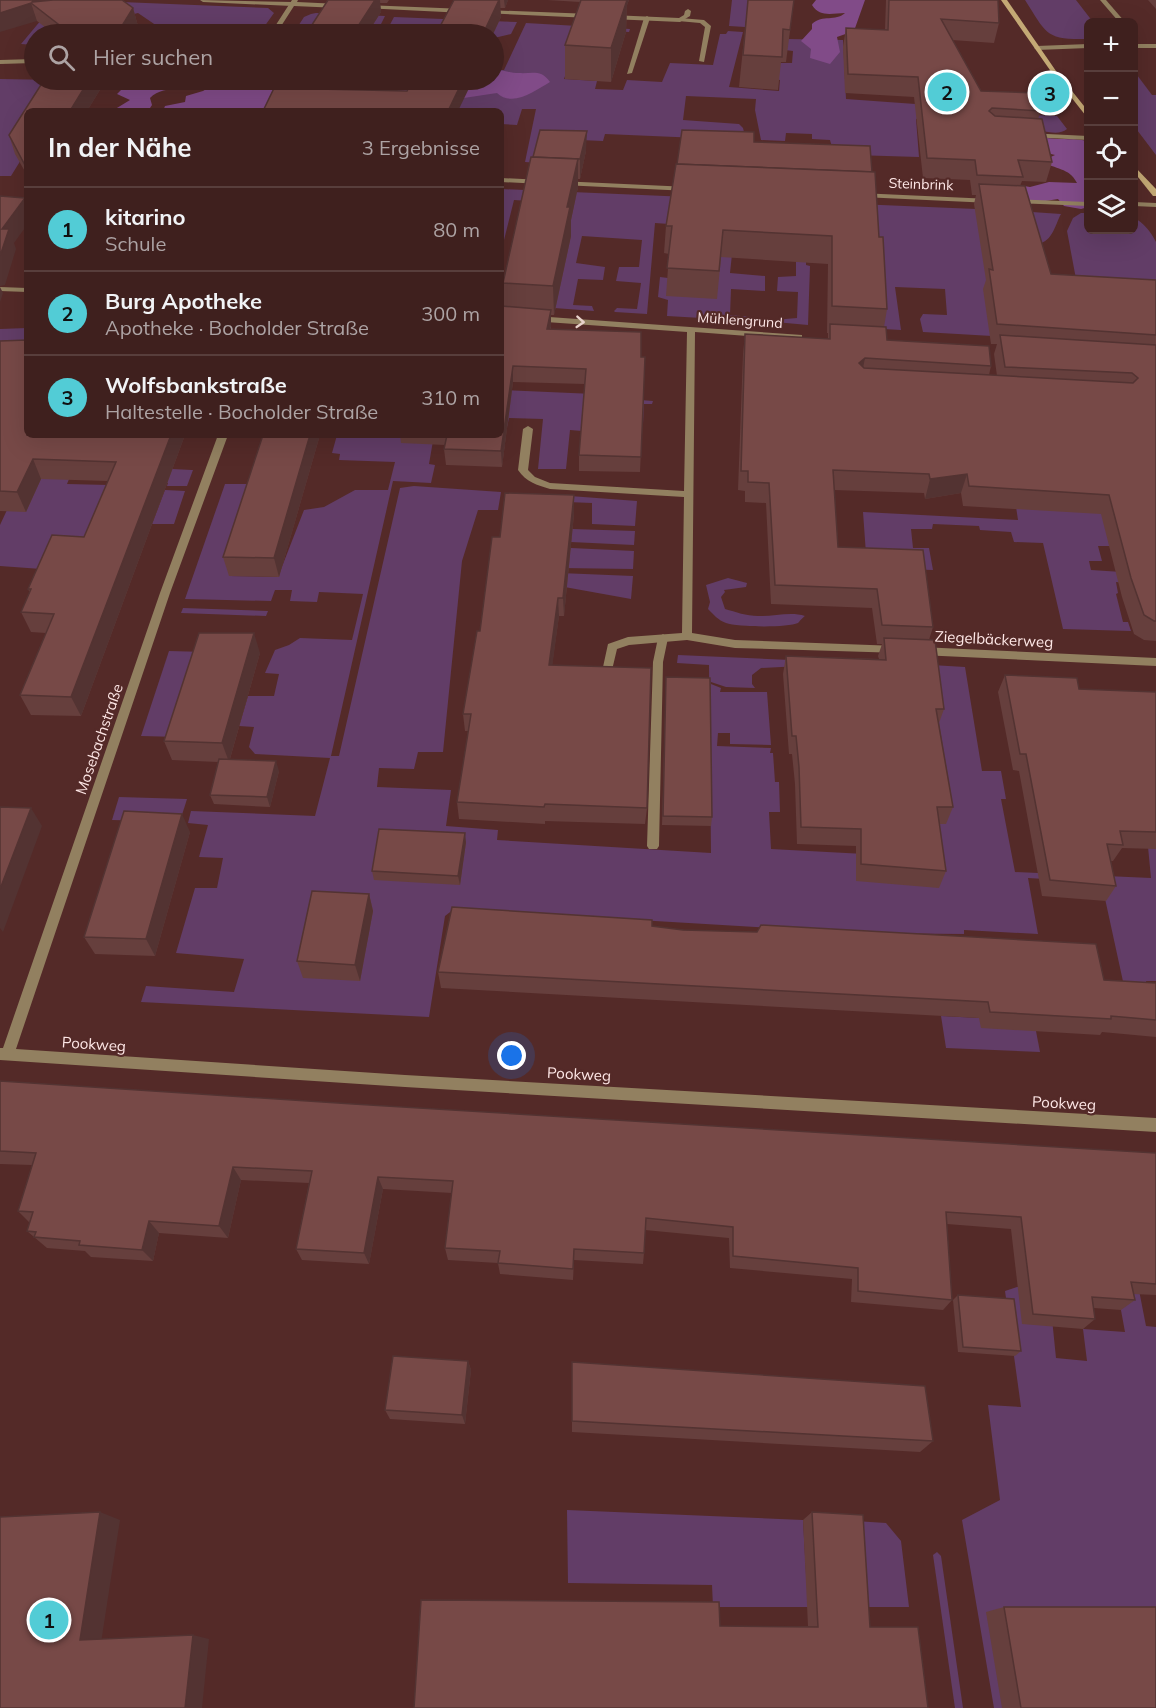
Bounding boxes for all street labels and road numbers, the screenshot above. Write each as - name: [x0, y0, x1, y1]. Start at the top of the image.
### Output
- street label: Steinbrink: [888, 174, 955, 194]
- street label: Mühlengrund: [697, 308, 783, 332]
- street label: Ziegelbäckerweg: [934, 626, 1054, 652]
- street label: Mosebachstraße: [71, 681, 127, 797]
- street label: Pookweg: [61, 1032, 127, 1056]
- street label: Pookweg: [546, 1063, 612, 1085]
- street label: Pookweg: [1031, 1092, 1097, 1114]

